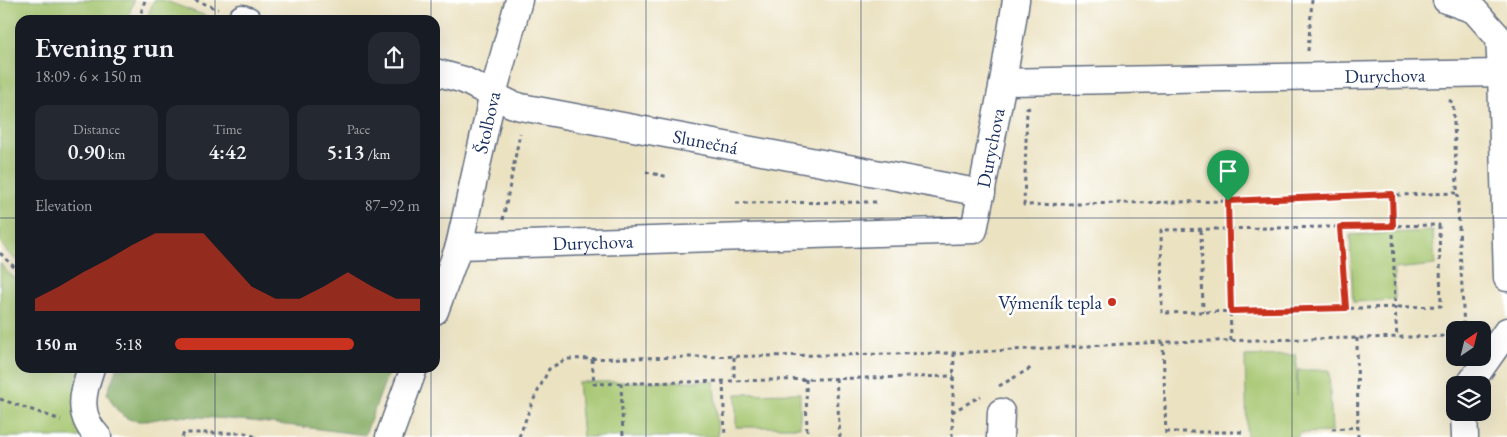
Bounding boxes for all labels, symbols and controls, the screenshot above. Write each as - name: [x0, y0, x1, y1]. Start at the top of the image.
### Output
- text: Evening run: [35, 29, 174, 65]
- button: share: [368, 32, 420, 84]
- street label: Durychova: [1344, 62, 1426, 88]
- text: 18:09 · 6 × 150 m: [35, 66, 142, 87]
- street label: Štolbova: [468, 88, 506, 156]
- street label: Durychova: [970, 105, 1010, 190]
- text: Distance: [73, 120, 120, 138]
- text: Time: [213, 120, 242, 138]
- text: Pace: [347, 120, 370, 138]
- street label: Slunečná: [671, 123, 741, 160]
- text: 0.90: [68, 138, 105, 165]
- text: 4:42: [208, 138, 247, 165]
- text: 5:13: [327, 138, 365, 165]
- text: km: [105, 145, 125, 163]
- text: /km: [365, 145, 390, 163]
- pin: [1207, 150, 1249, 201]
- icon: arrive: [1214, 157, 1242, 185]
- text: Elevation: [35, 195, 93, 216]
- text: 87–92 m: [365, 195, 420, 216]
- street label: Durychova: [552, 228, 634, 256]
- place label: Výmeník tepla: [998, 290, 1102, 315]
- marker: Výmeník tepla: [1106, 296, 1118, 308]
- north arrow: [1446, 321, 1491, 366]
- map controls: [1446, 321, 1491, 421]
- text: 150 m: [35, 334, 77, 355]
- text: 5:18: [115, 334, 142, 355]
- button: layers: [1446, 376, 1491, 421]

